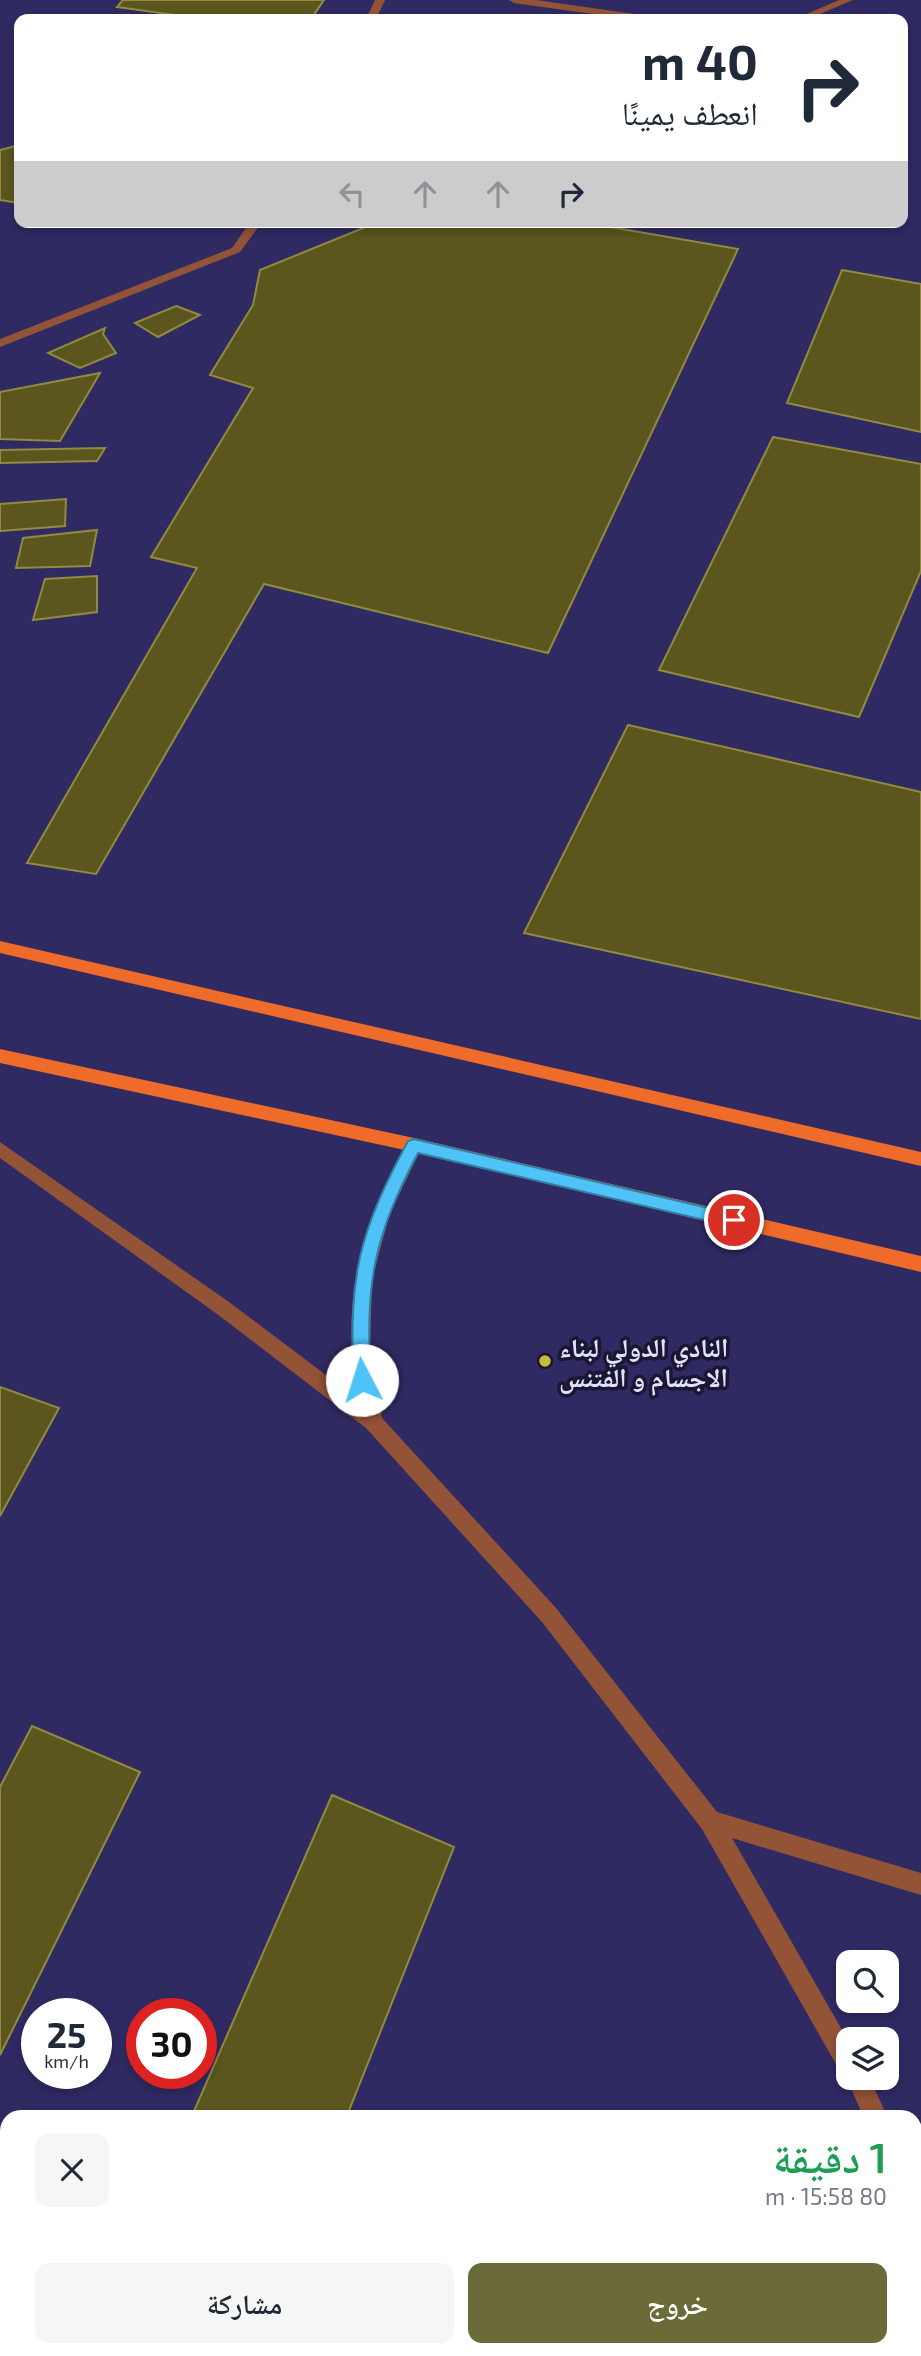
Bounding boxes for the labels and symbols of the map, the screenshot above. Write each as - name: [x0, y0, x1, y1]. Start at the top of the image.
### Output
- pin: [704, 1190, 764, 1250]
- place label: النادي الدولي لبناء الاجسام و الفتنس: [559, 1331, 728, 1396]
- position arrow: [325, 1343, 399, 1417]
- marker: النادي الدولي لبناء الاجسام و الفتنس: [537, 1353, 553, 1369]
- speed limit sign: 30: [126, 1998, 217, 2089]

